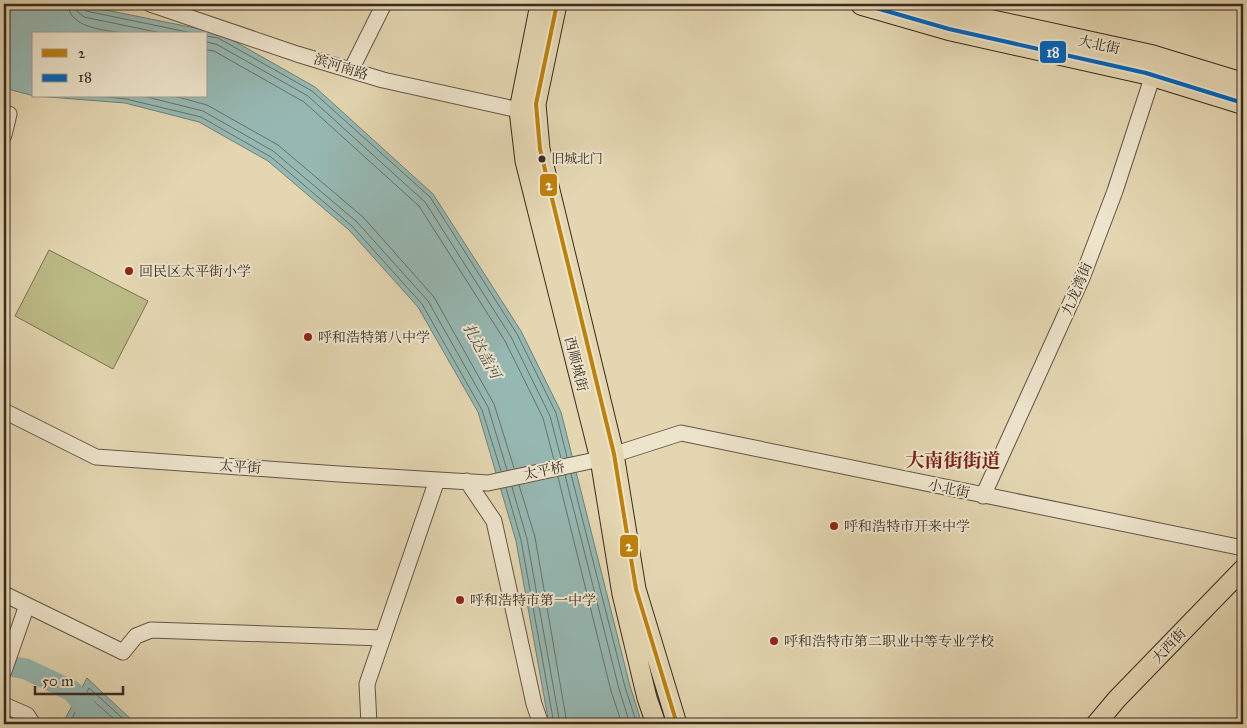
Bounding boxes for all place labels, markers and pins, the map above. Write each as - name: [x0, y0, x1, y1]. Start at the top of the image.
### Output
- place label: 旧城北门: [551, 151, 603, 167]
- marker: 旧城北门: [537, 154, 547, 164]
- place label: 回民区太平街小学: [139, 263, 251, 280]
- marker: 回民区太平街小学: [123, 265, 135, 277]
- place label: 呼和浩特第八中学: [318, 329, 430, 346]
- marker: 呼和浩特第八中学: [302, 331, 314, 343]
- place label: 呼和浩特市开来中学: [844, 518, 970, 535]
- marker: 呼和浩特市开来中学: [828, 520, 840, 532]
- place label: 呼和浩特市第一中学: [470, 592, 596, 609]
- marker: 呼和浩特市第一中学: [454, 594, 466, 606]
- place label: 呼和浩特市第二职业中等专业学校: [784, 633, 994, 650]
- marker: 呼和浩特市第二职业中等专业学校: [768, 635, 780, 647]

